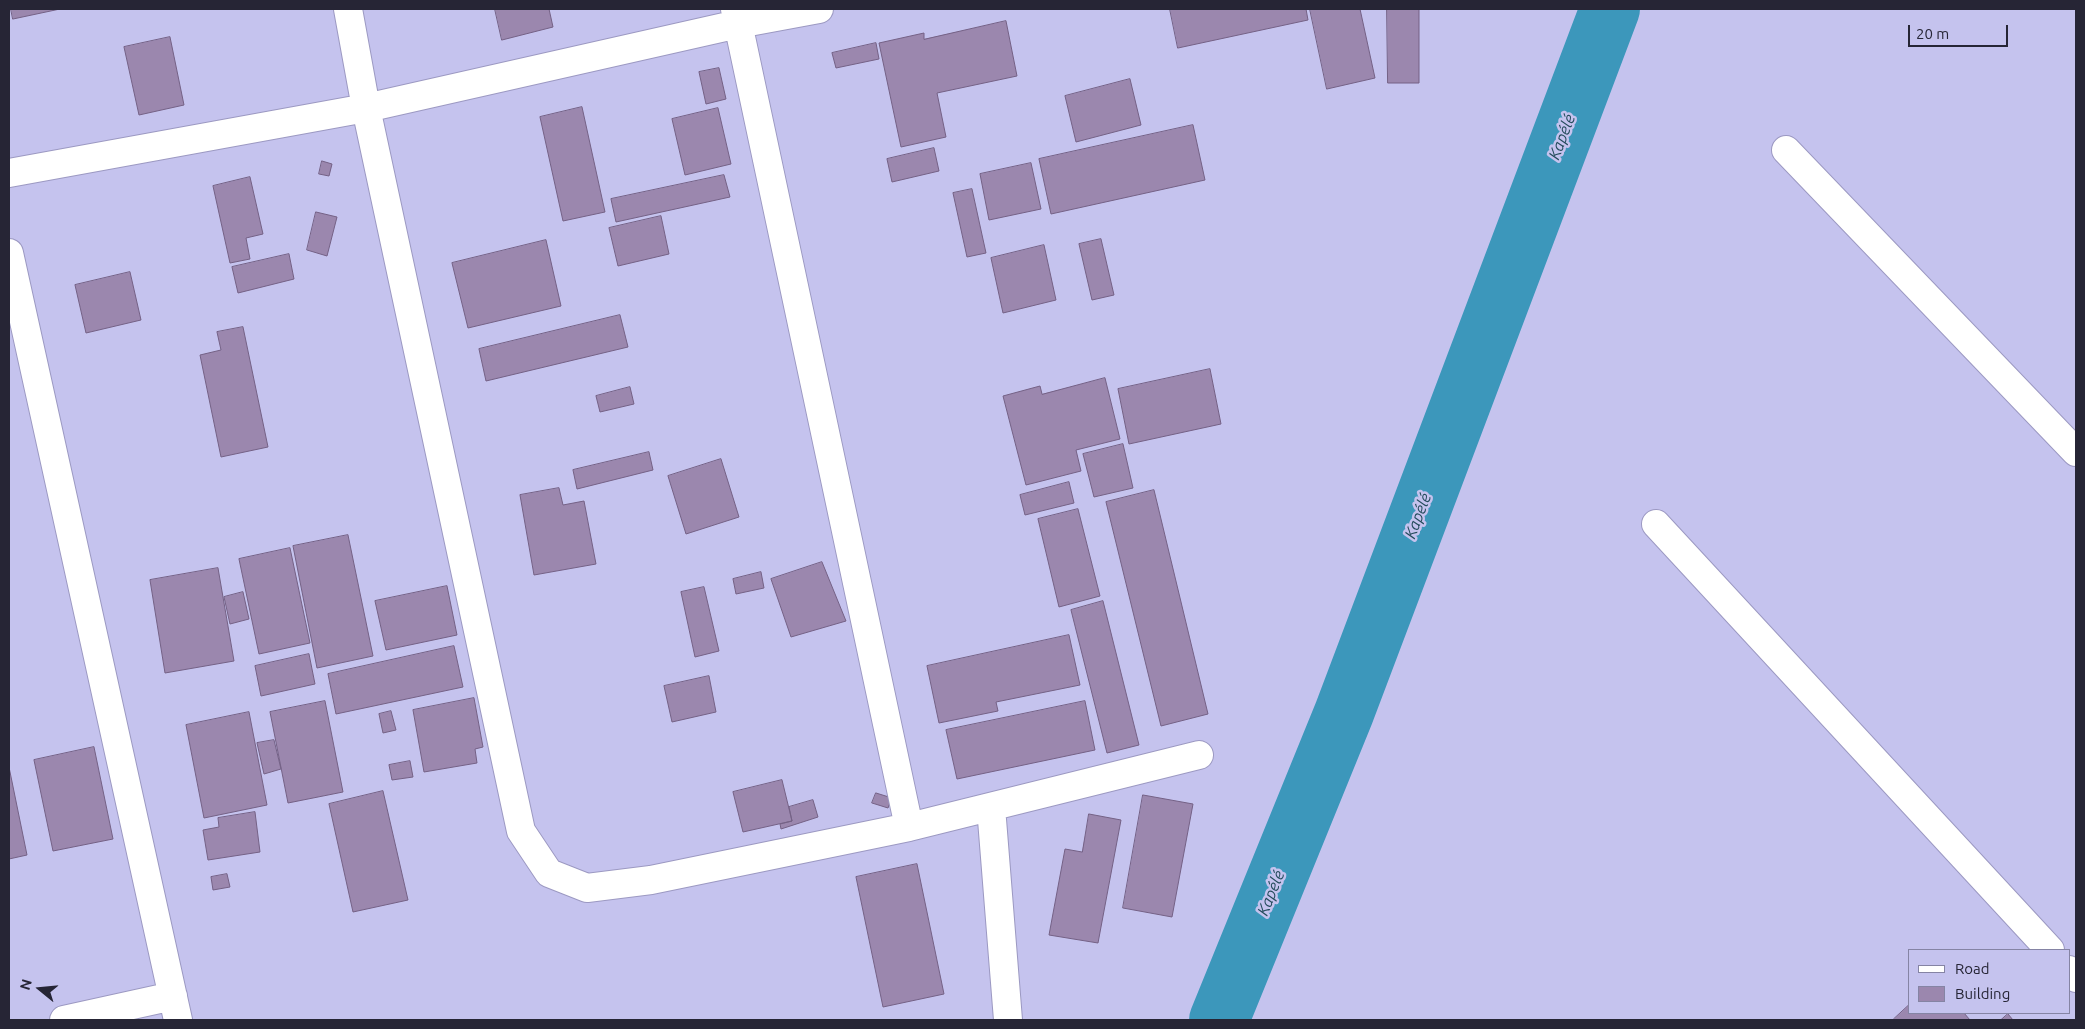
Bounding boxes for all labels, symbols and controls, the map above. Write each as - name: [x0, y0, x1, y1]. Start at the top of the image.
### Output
- scale bar: [1910, 15, 2010, 47]
- text: 20 m: [1916, 25, 1949, 42]
- water label: Kapélé: [1545, 112, 1579, 162]
- water label: Kapélé: [1401, 491, 1435, 541]
- water label: Kapélé: [1253, 868, 1289, 918]
- legend: [1908, 949, 2070, 1014]
- text: Road: [1955, 960, 1990, 977]
- north arrow: [15, 964, 65, 1014]
- text: N: [16, 977, 35, 992]
- text: Building: [1955, 985, 2010, 1002]

